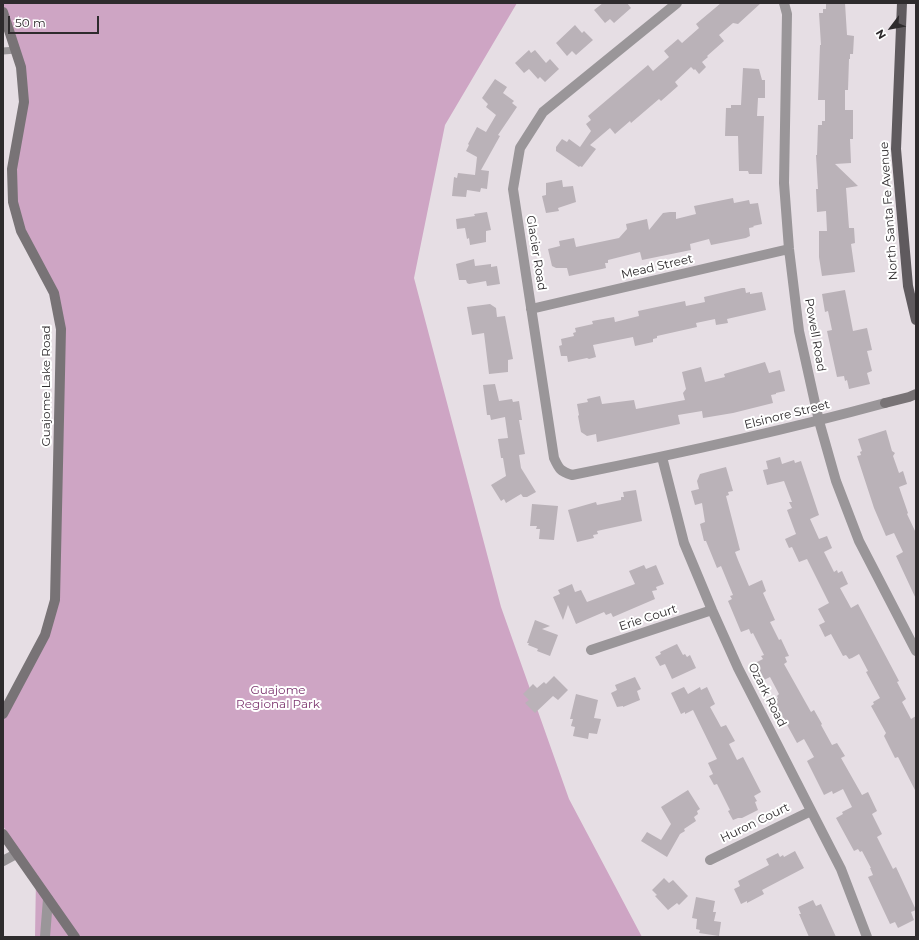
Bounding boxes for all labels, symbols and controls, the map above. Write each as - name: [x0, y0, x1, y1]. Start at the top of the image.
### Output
- scale bar: [10, 8, 101, 34]
- north arrow: [871, 8, 911, 48]
- text: 50 m: [15, 15, 46, 30]
- text: N: [873, 27, 889, 42]
- street label: North Santa Fe Avenue: [877, 141, 901, 281]
- street label: Glacier Road: [523, 214, 549, 292]
- street label: Mead Street: [620, 252, 694, 282]
- street label: Powell Road: [801, 297, 829, 373]
- street label: Guajome Lake Road: [39, 325, 53, 447]
- street label: Elsinore Street: [743, 397, 831, 433]
- street label: Erie Court: [617, 602, 679, 634]
- street label: Ozark Road: [745, 661, 789, 729]
- park label: Guajome Regional Park: [236, 683, 320, 711]
- street label: Huron Court: [718, 800, 792, 846]

